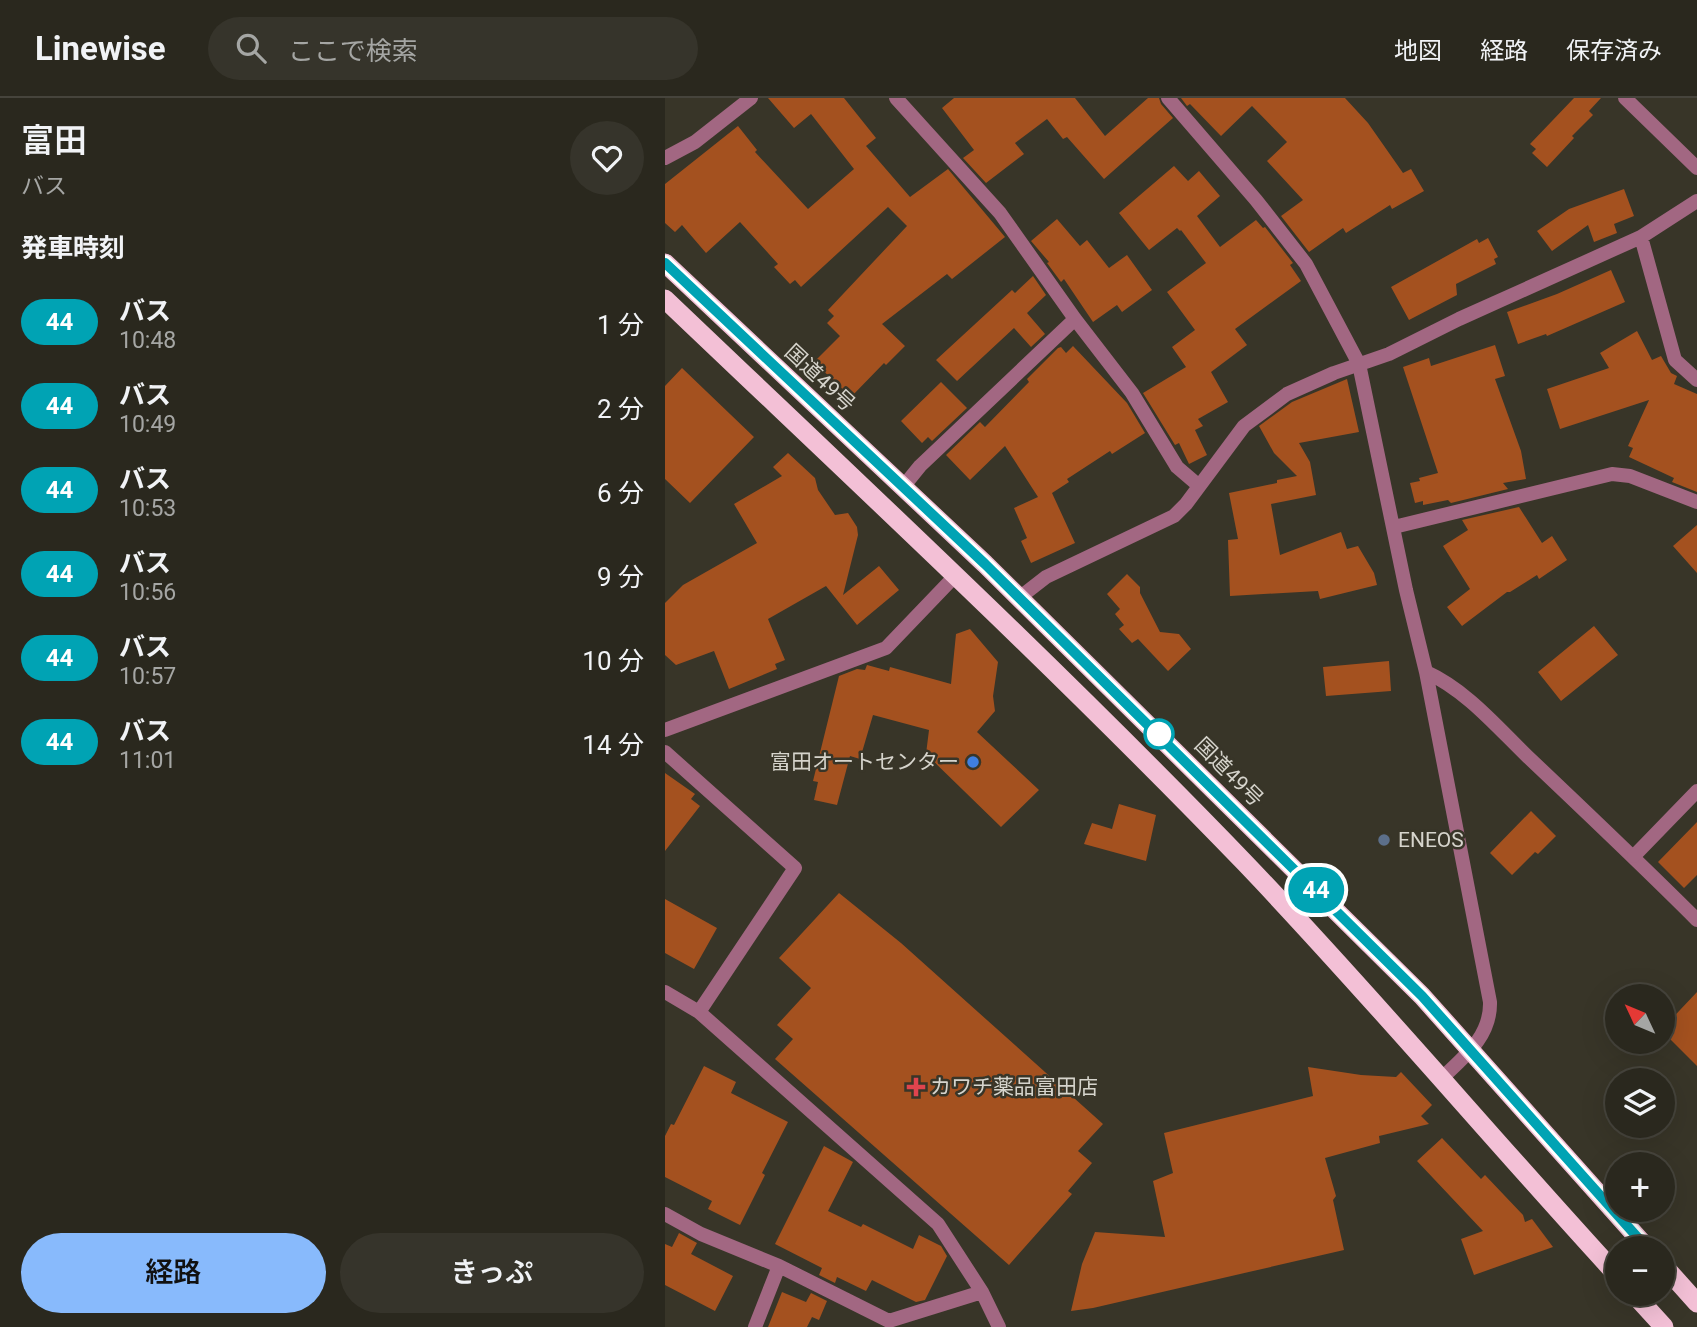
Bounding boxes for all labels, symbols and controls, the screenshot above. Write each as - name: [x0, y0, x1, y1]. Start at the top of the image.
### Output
- search box: [208, 17, 698, 80]
- text: Linewise: [35, 29, 166, 68]
- icon: search: [232, 29, 270, 67]
- text: ここで検索: [288, 36, 418, 66]
- text: 地図: [1394, 37, 1442, 65]
- text: 経路: [1480, 37, 1528, 65]
- text: 保存済み: [1566, 37, 1662, 65]
- text: 富田: [21, 121, 87, 160]
- button: heart: [570, 121, 644, 195]
- text: バス: [21, 173, 67, 200]
- text: 発車時刻: [21, 233, 125, 263]
- text: バス: [119, 296, 171, 326]
- text: 44: [46, 308, 73, 336]
- text: 1 分: [597, 310, 644, 340]
- text: 10:48: [119, 327, 176, 354]
- street label: 国道49号: [780, 340, 860, 416]
- text: バス: [119, 380, 171, 410]
- text: 44: [46, 392, 73, 420]
- text: 2 分: [597, 394, 644, 424]
- text: 10:49: [119, 411, 176, 438]
- text: バス: [119, 464, 171, 494]
- text: 44: [46, 476, 73, 504]
- text: 6 分: [597, 478, 644, 508]
- text: 10:53: [119, 495, 176, 522]
- text: バス: [119, 548, 171, 578]
- text: 44: [46, 560, 73, 588]
- text: 9 分: [597, 562, 644, 592]
- text: 10:56: [119, 579, 176, 606]
- text: バス: [119, 632, 171, 662]
- text: 44: [46, 644, 73, 672]
- text: 10 分: [582, 646, 644, 676]
- text: 10:57: [119, 663, 176, 690]
- text: バス: [119, 716, 171, 746]
- unlabelled marker: [1144, 719, 1174, 749]
- text: 44: [46, 728, 73, 756]
- text: 14 分: [582, 730, 644, 760]
- street label: 国道49号: [1190, 733, 1268, 811]
- text: 11:01: [119, 747, 176, 774]
- place label: 富田オートセンター: [770, 750, 959, 774]
- marker: 富田オートセンター: [965, 754, 981, 770]
- place label: ENEOS: [1398, 828, 1464, 852]
- marker: ENEOS: [1376, 832, 1392, 848]
- line badge: 44: [1285, 867, 1347, 913]
- text: 44: [1302, 876, 1330, 904]
- north arrow: [1605, 984, 1675, 1054]
- map controls: [1605, 984, 1675, 1306]
- button: layers: [1605, 1068, 1675, 1138]
- place label: カワチ薬品富田店: [930, 1075, 1098, 1099]
- marker: カワチ薬品富田店: [908, 1079, 924, 1095]
- button: +: [1605, 1152, 1675, 1222]
- button: 経路: [21, 1233, 326, 1313]
- button: きっぷ: [340, 1233, 644, 1313]
- button: −: [1605, 1236, 1675, 1306]

